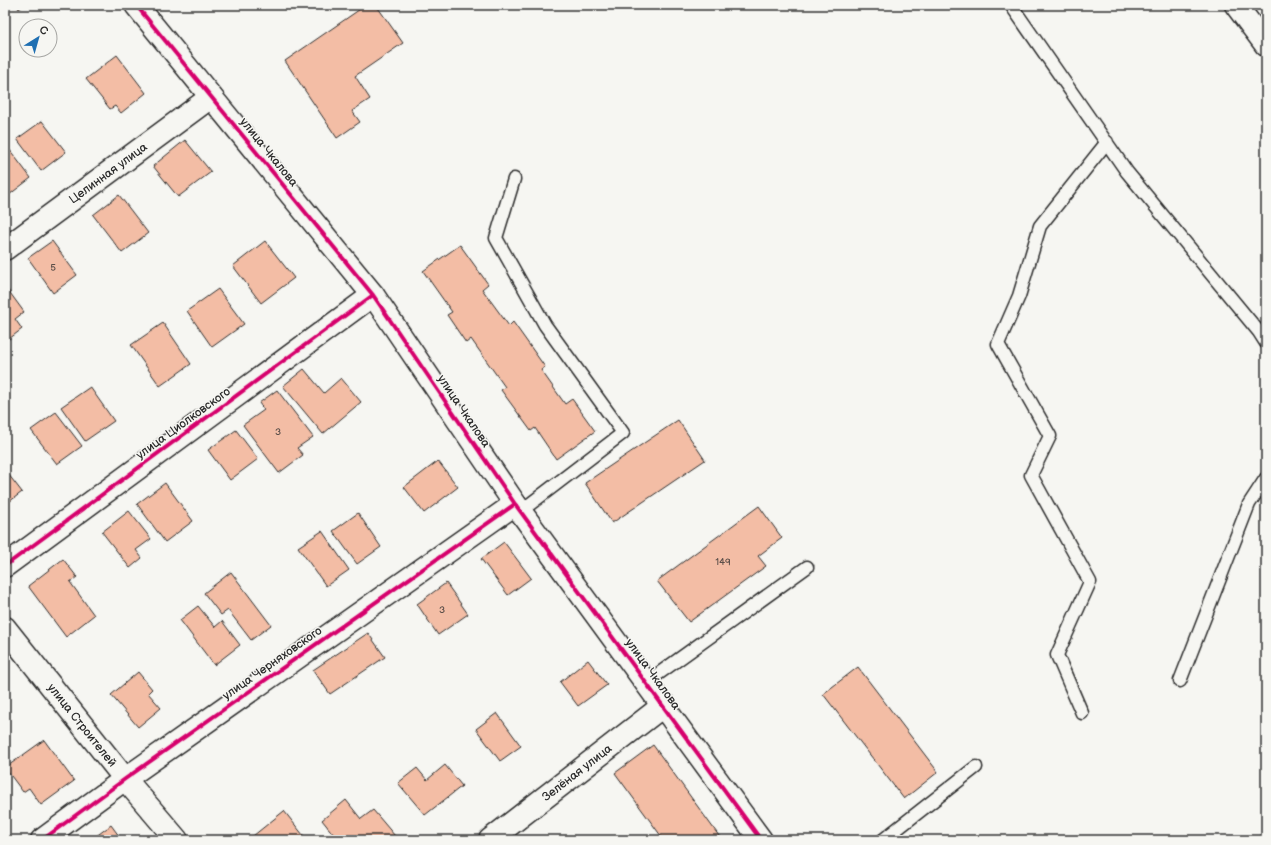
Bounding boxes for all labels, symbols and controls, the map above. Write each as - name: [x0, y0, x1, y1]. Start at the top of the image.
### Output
- north arrow: [18, 18, 58, 58]
- text: С: [37, 23, 51, 38]
- street label: улица Чкалова: [236, 115, 301, 190]
- street label: Целинная улица: [66, 140, 150, 207]
- house number: 5: [50, 262, 56, 274]
- street label: улица Чкалова: [434, 372, 493, 450]
- street label: улица Циолковского: [133, 384, 233, 463]
- house number: 3: [275, 426, 281, 438]
- house number: 149: [715, 556, 731, 568]
- house number: 3: [439, 604, 445, 616]
- street label: улица Черняховского: [220, 623, 325, 703]
- street label: улица Чкалова: [622, 636, 683, 713]
- street label: улица Строителей: [44, 681, 120, 770]
- street label: Зелёная улица: [539, 741, 615, 805]

